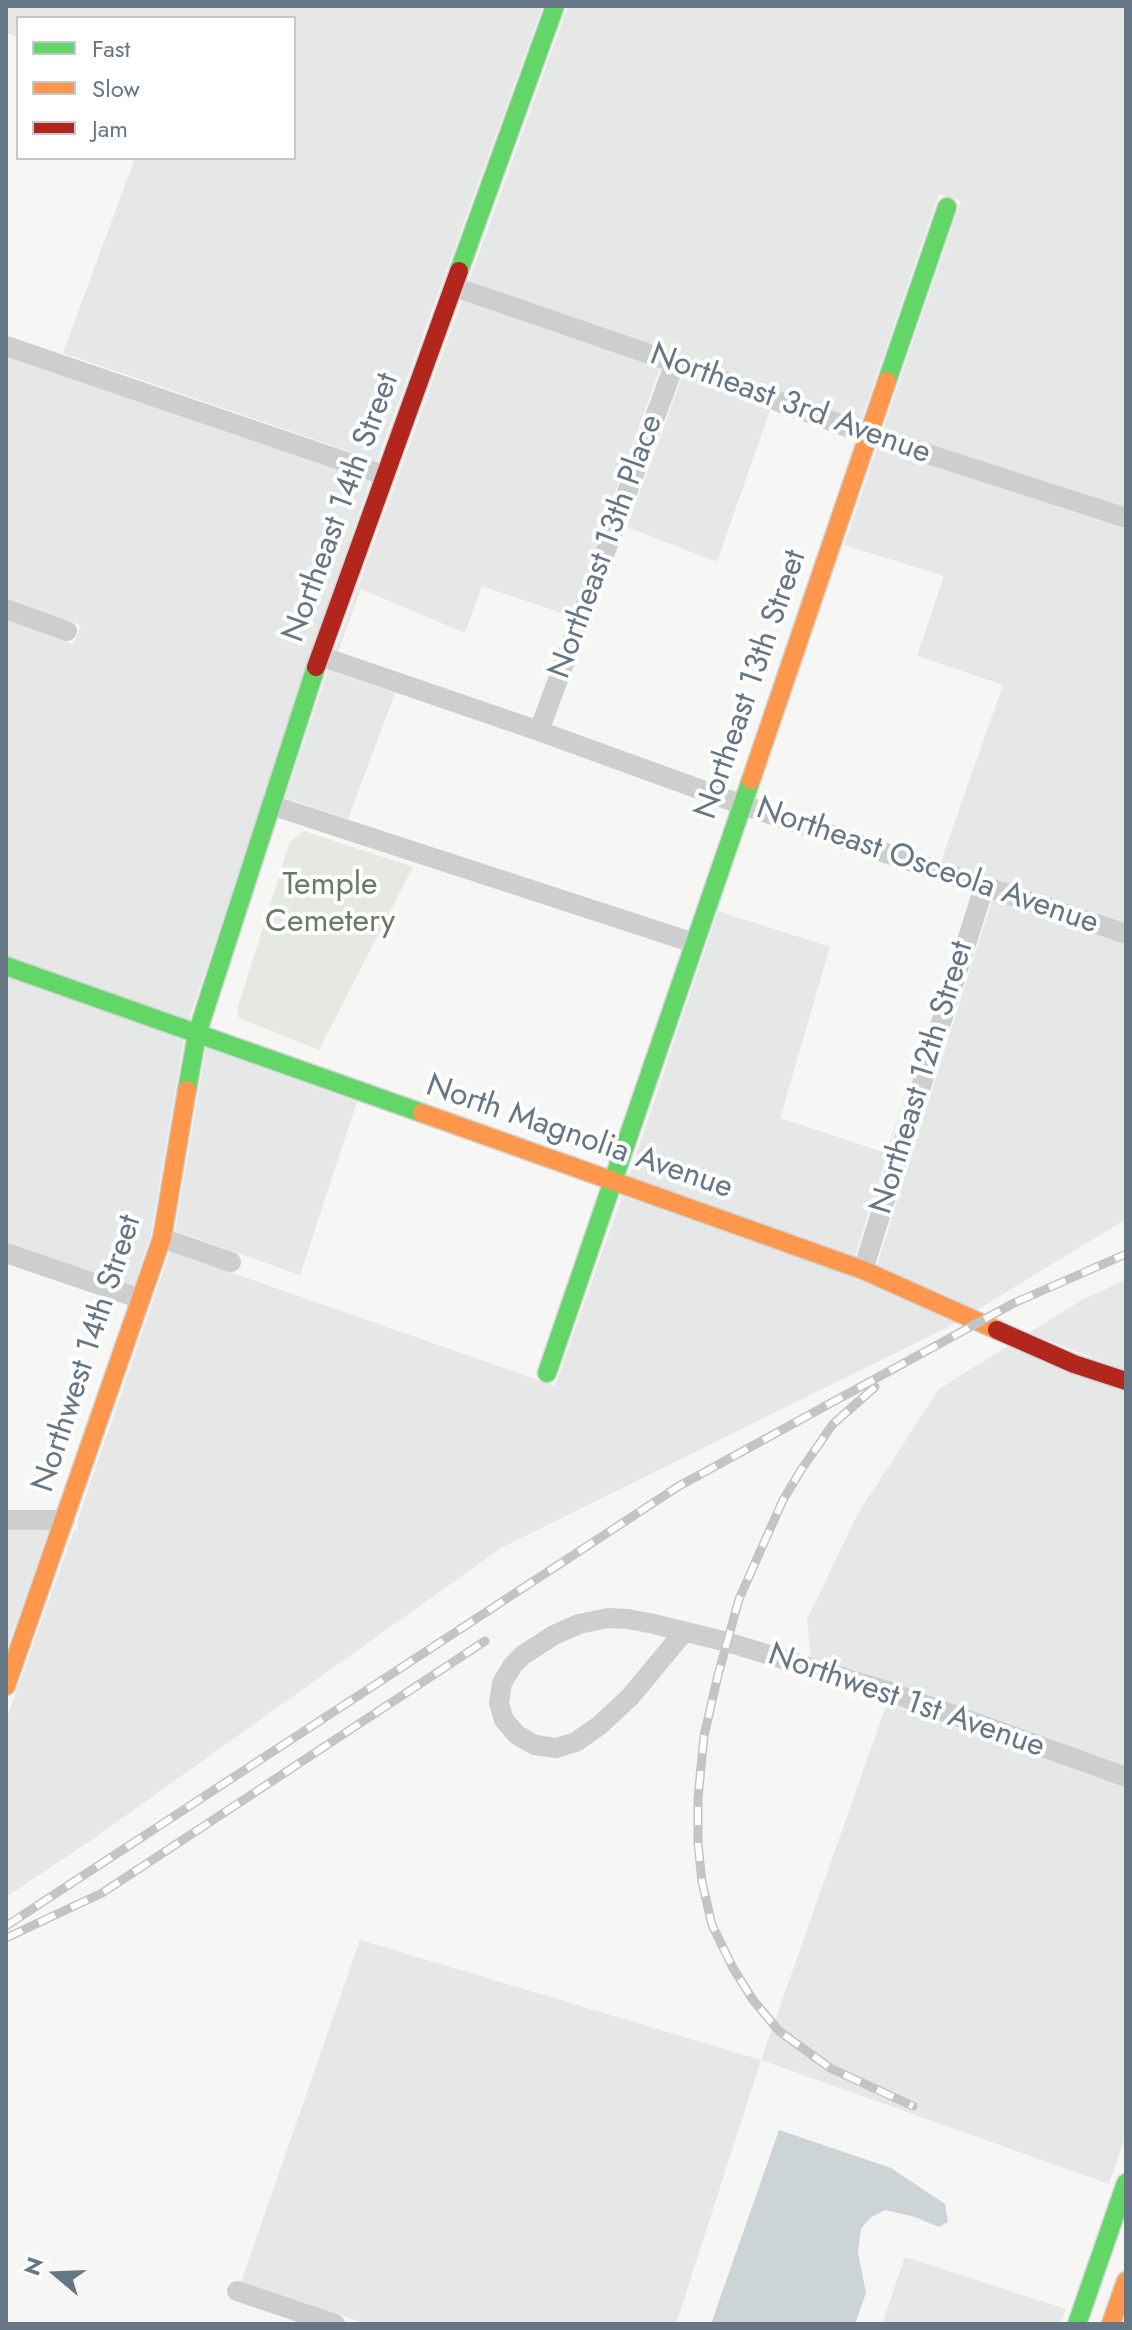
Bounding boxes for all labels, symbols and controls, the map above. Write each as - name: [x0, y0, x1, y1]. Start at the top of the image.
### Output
- legend: [16, 16, 296, 160]
- text: Fast: [92, 31, 130, 66]
- text: Slow: [92, 71, 140, 106]
- text: Jam: [92, 111, 128, 146]
- street label: Northeast 3rd Avenue: [644, 336, 936, 474]
- street label: Northeast 14th Street: [276, 368, 408, 648]
- street label: Northeast 13th Place: [541, 410, 673, 684]
- street label: Northeast 13th Street: [688, 545, 816, 825]
- street label: Northeast Osceola Avenue: [751, 790, 1103, 944]
- park label: Temple Cemetery: [265, 867, 395, 942]
- street label: Northeast 12th Street: [863, 937, 983, 1219]
- street label: North Magnolia Avenue: [421, 1068, 737, 1208]
- street label: Northwest 14th Street: [25, 1211, 151, 1497]
- street label: Northwest 1st Avenue: [763, 1637, 1049, 1767]
- north arrow: [16, 2234, 96, 2314]
- text: N: [15, 2253, 51, 2280]

